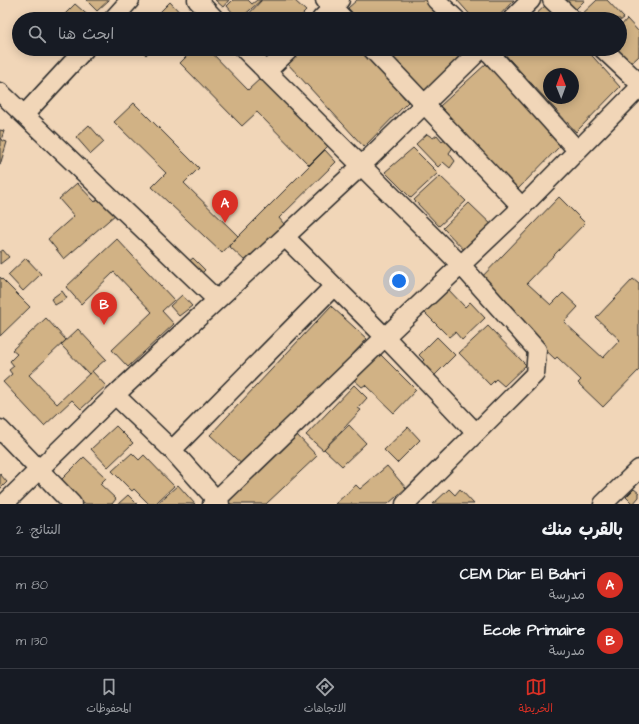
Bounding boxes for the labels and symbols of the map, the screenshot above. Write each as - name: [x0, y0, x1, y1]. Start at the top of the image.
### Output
- north arrow: [543, 68, 579, 104]
- pin: A: [212, 190, 238, 223]
- your location: [389, 271, 409, 291]
- pin: B: [91, 292, 117, 325]

